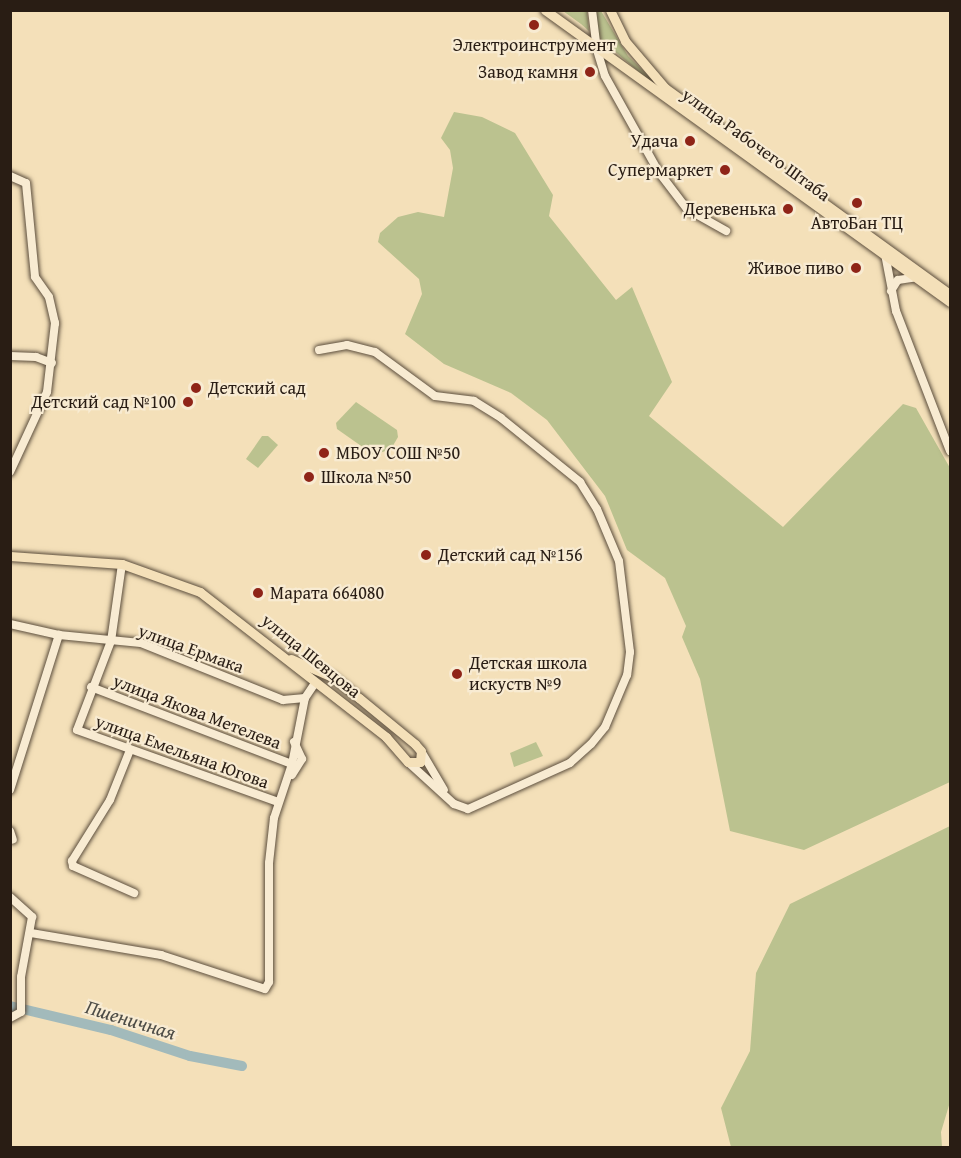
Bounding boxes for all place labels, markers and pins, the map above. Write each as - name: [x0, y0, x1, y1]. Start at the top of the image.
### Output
- marker: Электроинструмент: [527, 18, 541, 32]
- place label: Электроинструмент: [453, 34, 615, 56]
- place label: Завод камня: [478, 61, 578, 83]
- marker: Завод камня: [583, 65, 597, 79]
- place label: Удача: [630, 130, 678, 152]
- marker: Удача: [683, 134, 697, 148]
- place label: Супермаркет: [608, 159, 713, 181]
- marker: Супермаркет: [718, 163, 732, 177]
- marker: АвтоБан ТЦ: [850, 196, 864, 210]
- place label: Деревенька: [684, 198, 776, 220]
- marker: Деревенька: [781, 202, 795, 216]
- place label: АвтоБан ТЦ: [811, 212, 903, 234]
- place label: Живое пиво: [748, 257, 844, 279]
- marker: Живое пиво: [849, 261, 863, 275]
- place label: Детский сад: [208, 377, 306, 399]
- marker: Детский сад: [189, 381, 203, 395]
- place label: Детский сад №100: [31, 391, 176, 413]
- marker: Детский сад №100: [181, 395, 195, 409]
- place label: МБОУ СОШ №50: [336, 442, 460, 464]
- marker: МБОУ СОШ №50: [317, 446, 331, 460]
- place label: Школа №50: [321, 466, 411, 488]
- marker: Школа №50: [302, 470, 316, 484]
- place label: Детский сад №156: [438, 544, 583, 566]
- marker: Детский сад №156: [419, 548, 433, 562]
- place label: Марата 664080: [270, 582, 384, 604]
- marker: Марата 664080: [251, 586, 265, 600]
- place label: Детская школа искуств №9: [469, 653, 587, 696]
- marker: Детская школа искуств №9: [450, 667, 464, 681]

